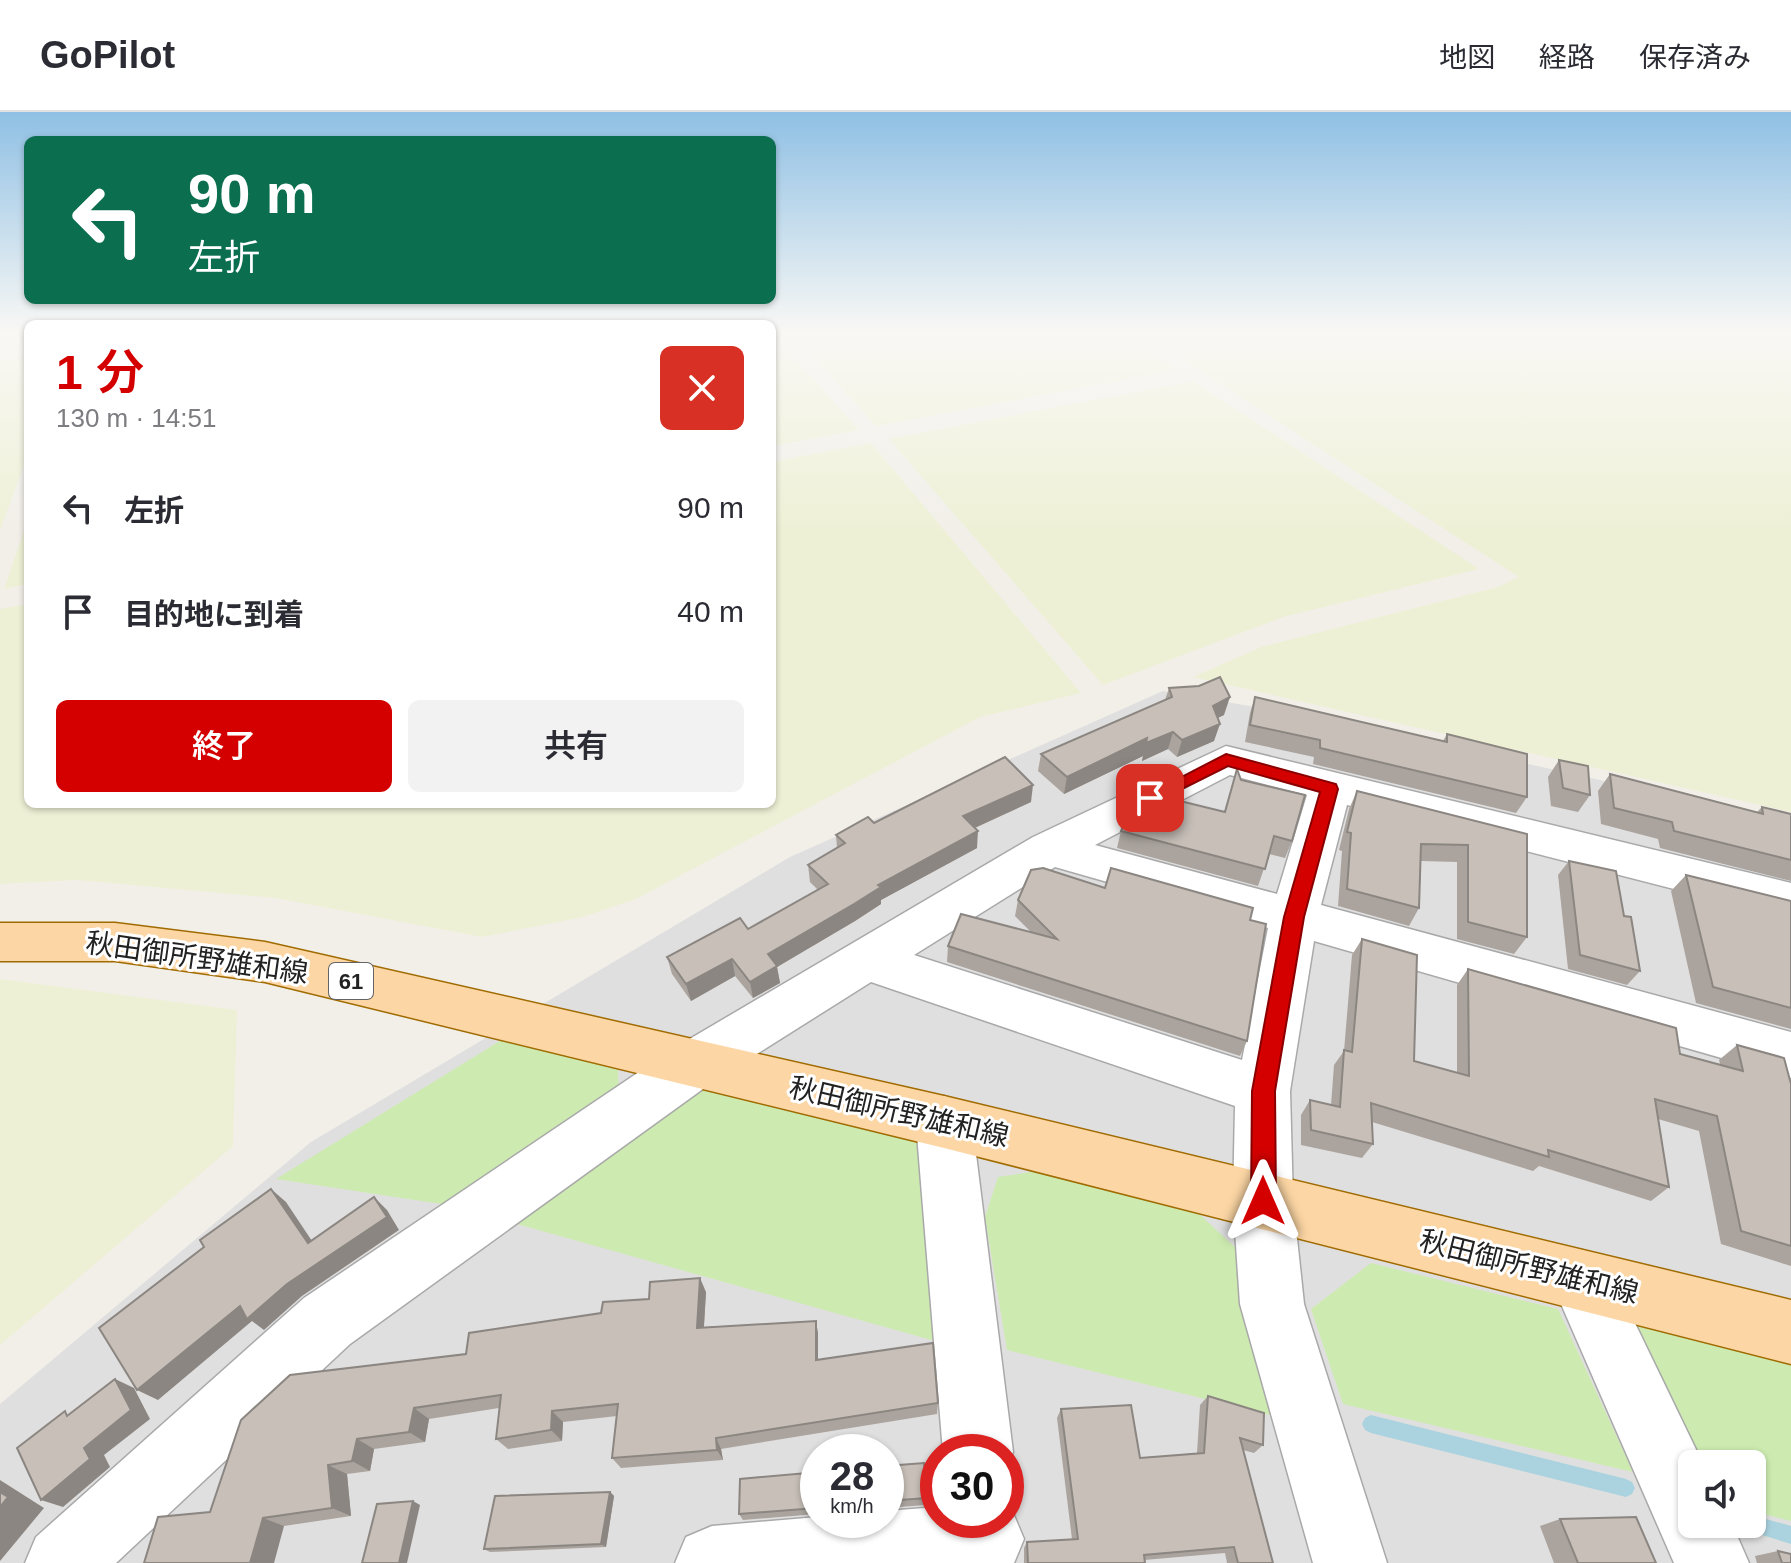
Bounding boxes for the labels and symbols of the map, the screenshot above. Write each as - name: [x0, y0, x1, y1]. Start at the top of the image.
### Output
- pin: [1116, 764, 1184, 832]
- street label: 秋田御所野雄和線: [84, 927, 310, 989]
- road number: 61: [329, 963, 373, 999]
- street label: 秋田御所野雄和線: [786, 1072, 1012, 1152]
- position arrow: [1221, 1159, 1305, 1243]
- street label: 秋田御所野雄和線: [1417, 1225, 1641, 1309]
- speed limit sign: 30: [920, 1434, 1024, 1538]

